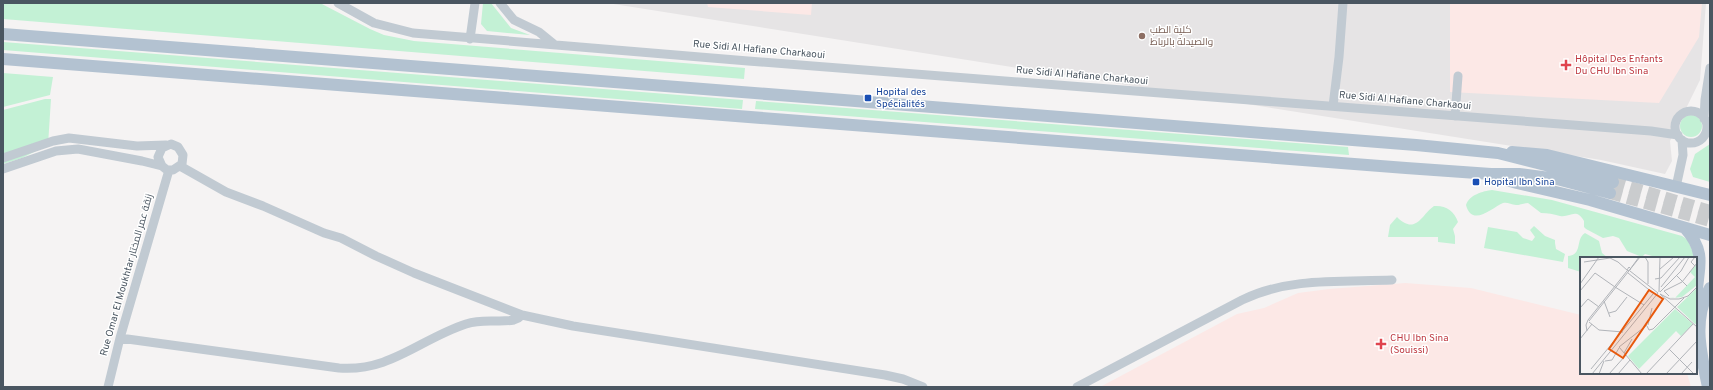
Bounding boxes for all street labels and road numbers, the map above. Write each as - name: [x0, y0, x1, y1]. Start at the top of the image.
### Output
- street label: Rue Sidi Al Hafiane Charkaoui: [692, 38, 826, 62]
- street label: Rue Sidi Al Hafiane Charkaoui: [1015, 64, 1149, 88]
- street label: Rue Sidi Al Hafiane Charkaoui: [1338, 89, 1472, 113]
- street label: Rue Omar El Moukhtar زنقة عمر المختار: [98, 192, 156, 358]

